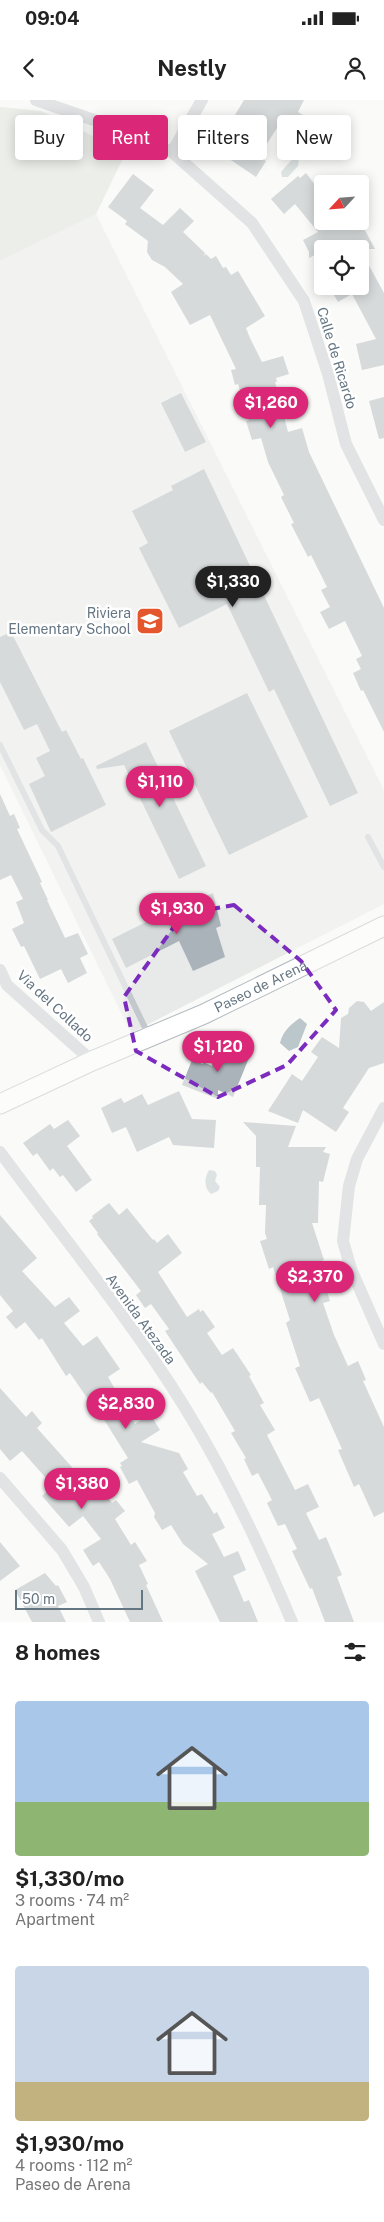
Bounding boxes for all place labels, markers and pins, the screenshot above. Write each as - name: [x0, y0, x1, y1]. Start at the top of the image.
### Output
- pin: $1,260: [230, 386, 312, 429]
- pin: $1,330: [192, 566, 274, 608]
- place label: Riviera Elementary School: [8, 605, 131, 637]
- school or university icon: Riviera Elementary School: [135, 606, 165, 636]
- pin: $1,110: [119, 766, 201, 808]
- pin: $1,930: [136, 892, 218, 935]
- pin: $1,120: [177, 1030, 259, 1073]
- pin: $2,370: [274, 1260, 356, 1303]
- pin: $2,830: [85, 1388, 167, 1430]
- pin: $1,380: [41, 1468, 123, 1510]

